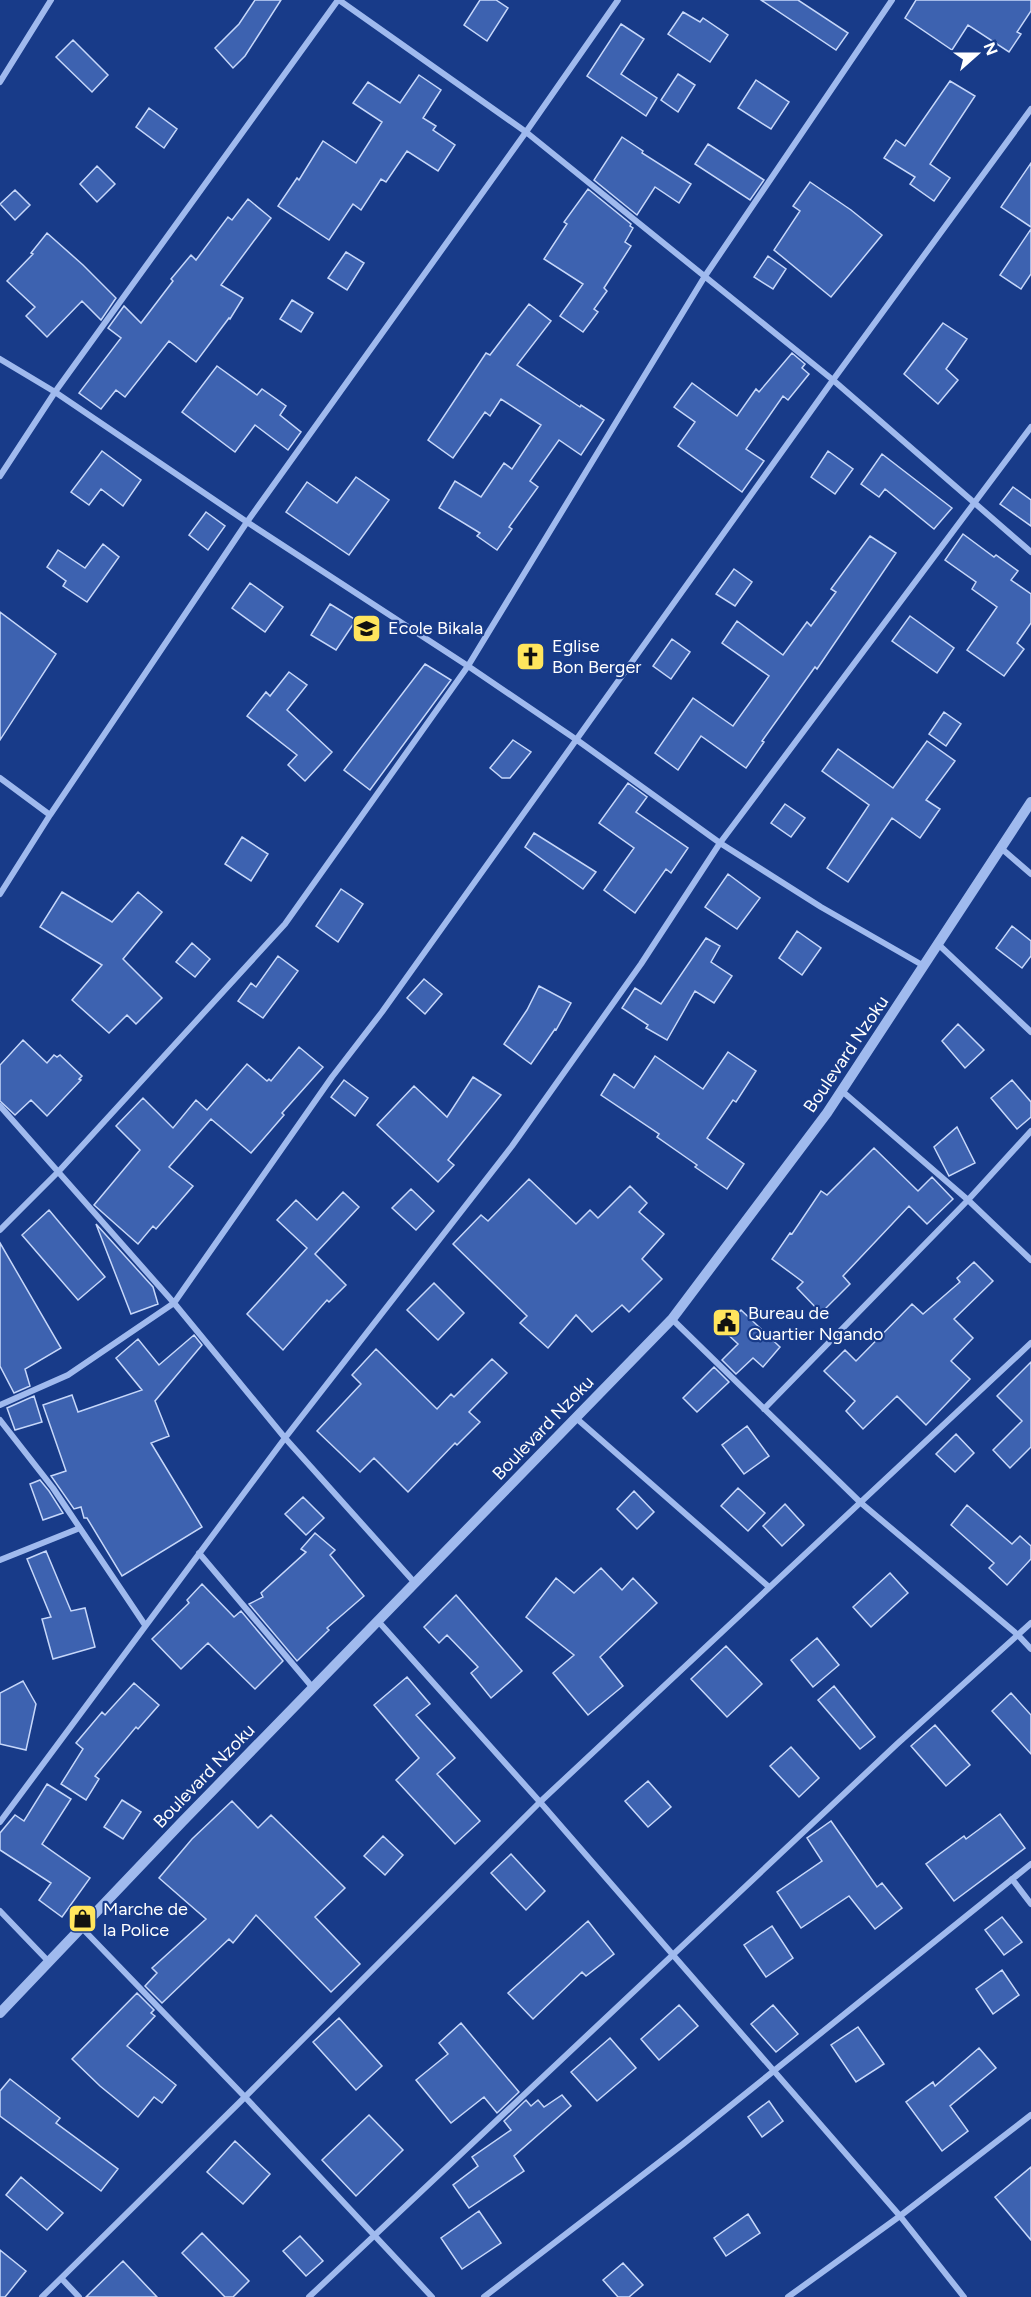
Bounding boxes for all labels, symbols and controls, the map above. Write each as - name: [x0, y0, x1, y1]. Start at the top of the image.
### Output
- north arrow: [947, 24, 1007, 84]
- text: N: [979, 40, 1002, 58]
- school or university icon: Ecole Bikala: [351, 612, 383, 644]
- place label: Ecole Bikala: [388, 617, 483, 639]
- place label: Eglise Bon Berger: [552, 635, 641, 678]
- church icon: Eglise Bon Berger: [515, 640, 547, 672]
- street label: Boulevard Nzoku: [799, 991, 893, 1117]
- place label: Bureau de Quartier Ngando: [748, 1302, 883, 1345]
- public building icon: Bureau de Quartier Ngando: [711, 1307, 743, 1339]
- street label: Boulevard Nzoku: [488, 1371, 598, 1485]
- street label: Boulevard Nzoku: [149, 1719, 259, 1833]
- place label: Marche de la Police: [103, 1898, 188, 1941]
- shop icon: Marche de la Police: [66, 1903, 98, 1935]

